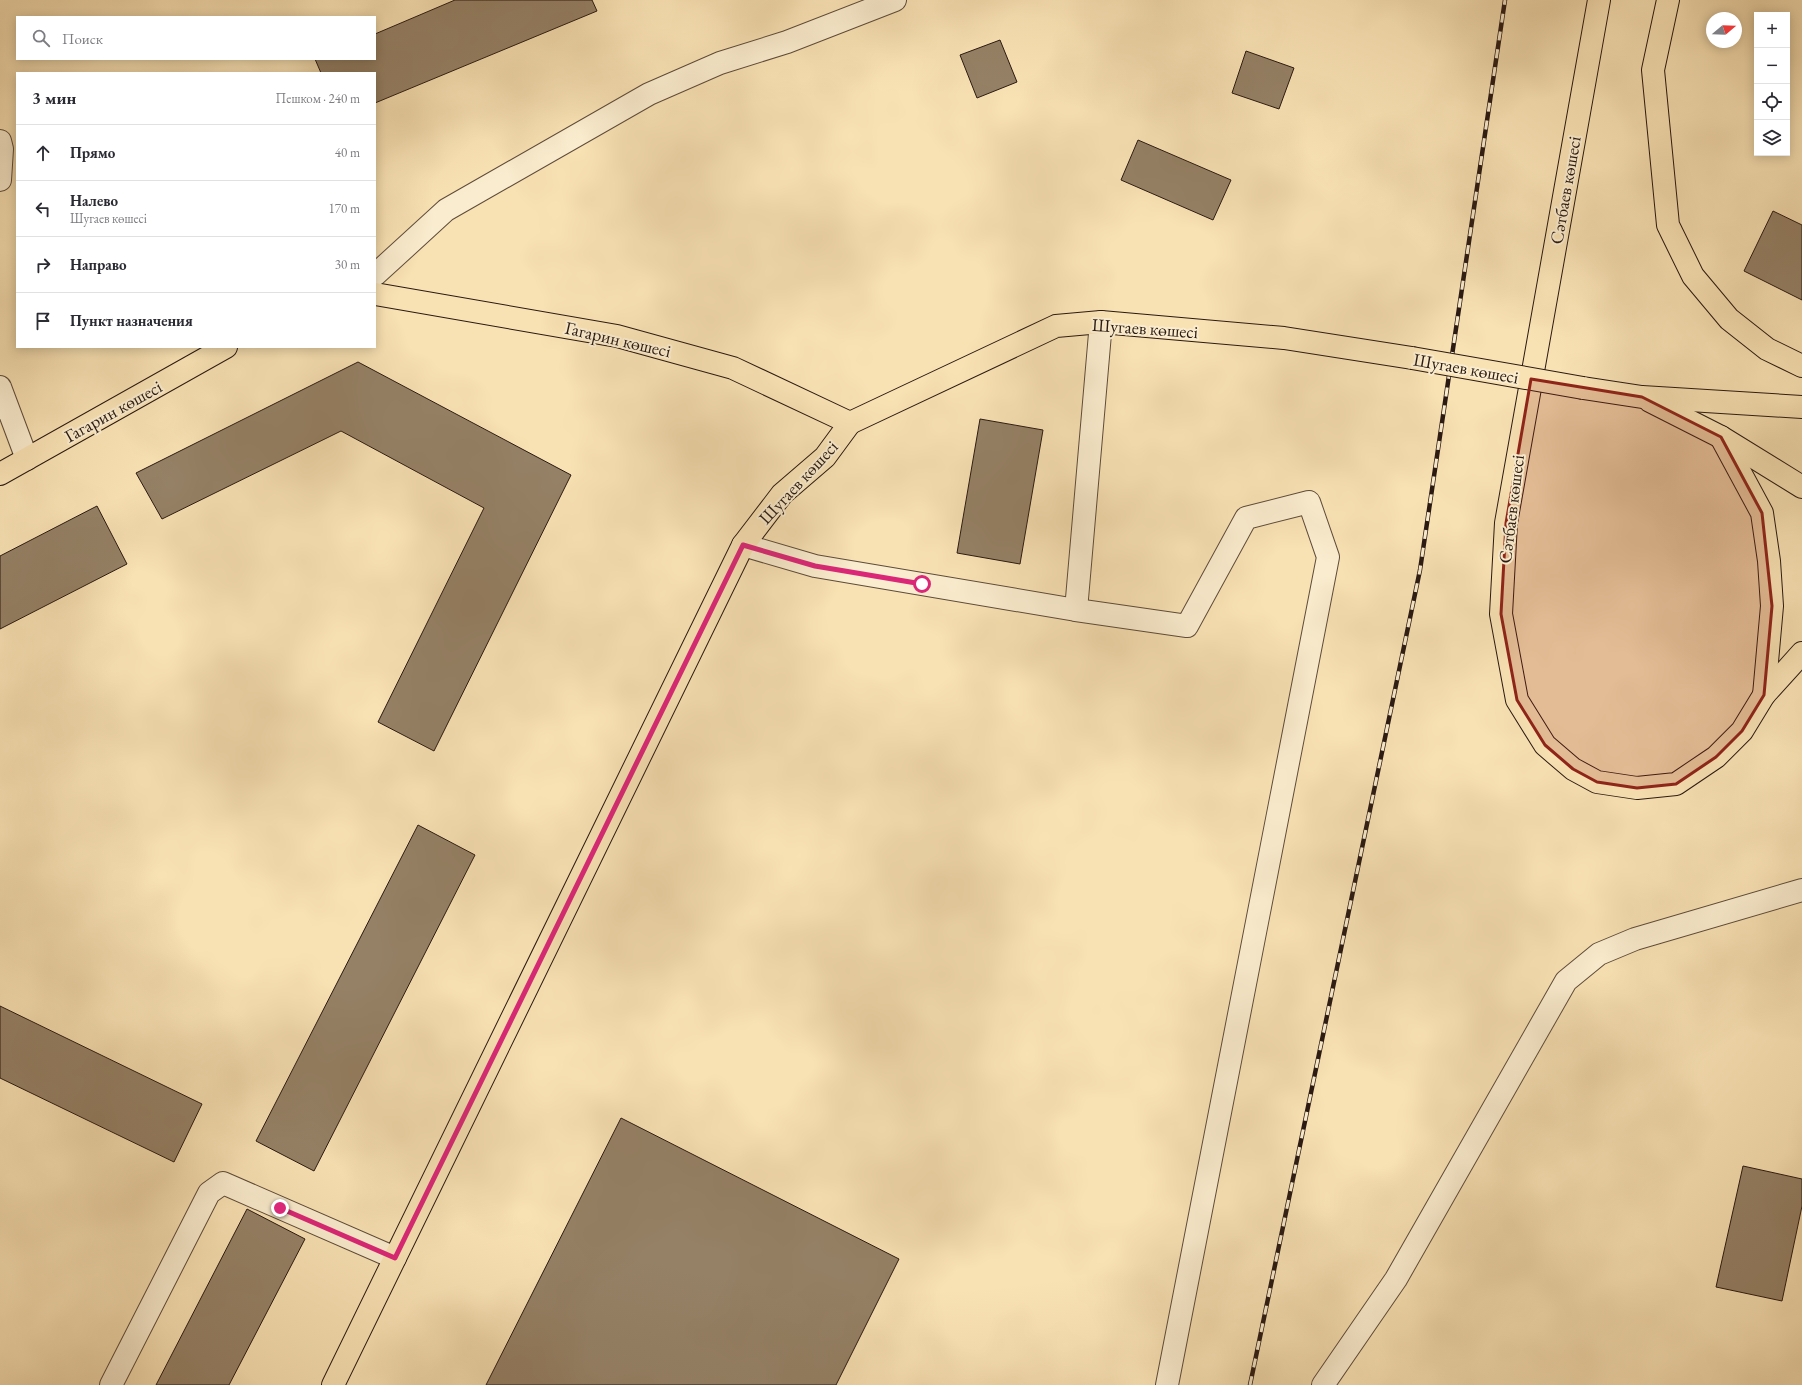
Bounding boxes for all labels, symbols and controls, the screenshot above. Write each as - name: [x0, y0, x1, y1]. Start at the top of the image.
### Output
- north arrow: [1706, 12, 1742, 48]
- map controls: [1754, 12, 1790, 156]
- button: +: [1754, 12, 1790, 48]
- search box: [16, 16, 376, 60]
- icon: search: [30, 27, 52, 49]
- text: Поиск: [62, 29, 103, 48]
- button: −: [1754, 48, 1790, 84]
- button: locate: [1754, 84, 1790, 120]
- text: 3 мин: [32, 87, 76, 109]
- text: Пешком · 240 m: [276, 90, 360, 107]
- button: layers: [1754, 120, 1790, 156]
- street label: Сәтбаев көшесі: [1544, 134, 1586, 246]
- icon: ahead: [32, 142, 54, 164]
- text: Прямо: [70, 143, 115, 162]
- text: 40 m: [335, 144, 360, 161]
- text: Налево: [70, 191, 118, 210]
- icon: left: [32, 198, 54, 220]
- text: 170 m: [329, 200, 360, 217]
- text: Шугаев көшесі: [70, 210, 147, 227]
- icon: right: [32, 254, 54, 276]
- text: Направо: [70, 255, 127, 274]
- text: 30 m: [335, 256, 360, 273]
- icon: arrive: [32, 310, 54, 332]
- text: Пункт назначения: [70, 311, 193, 330]
- street label: Шугаев көшесі: [1091, 313, 1199, 343]
- street label: Гагарин көшесі: [563, 316, 674, 362]
- street label: Шугаев көшесі: [1412, 347, 1521, 389]
- street label: Гагарин көшесі: [60, 374, 166, 447]
- street label: Шугаев көшесі: [753, 435, 843, 529]
- street label: Сәтбаев көшесі: [1493, 453, 1529, 565]
- route start: [913, 575, 931, 593]
- route end: [271, 1199, 289, 1217]

